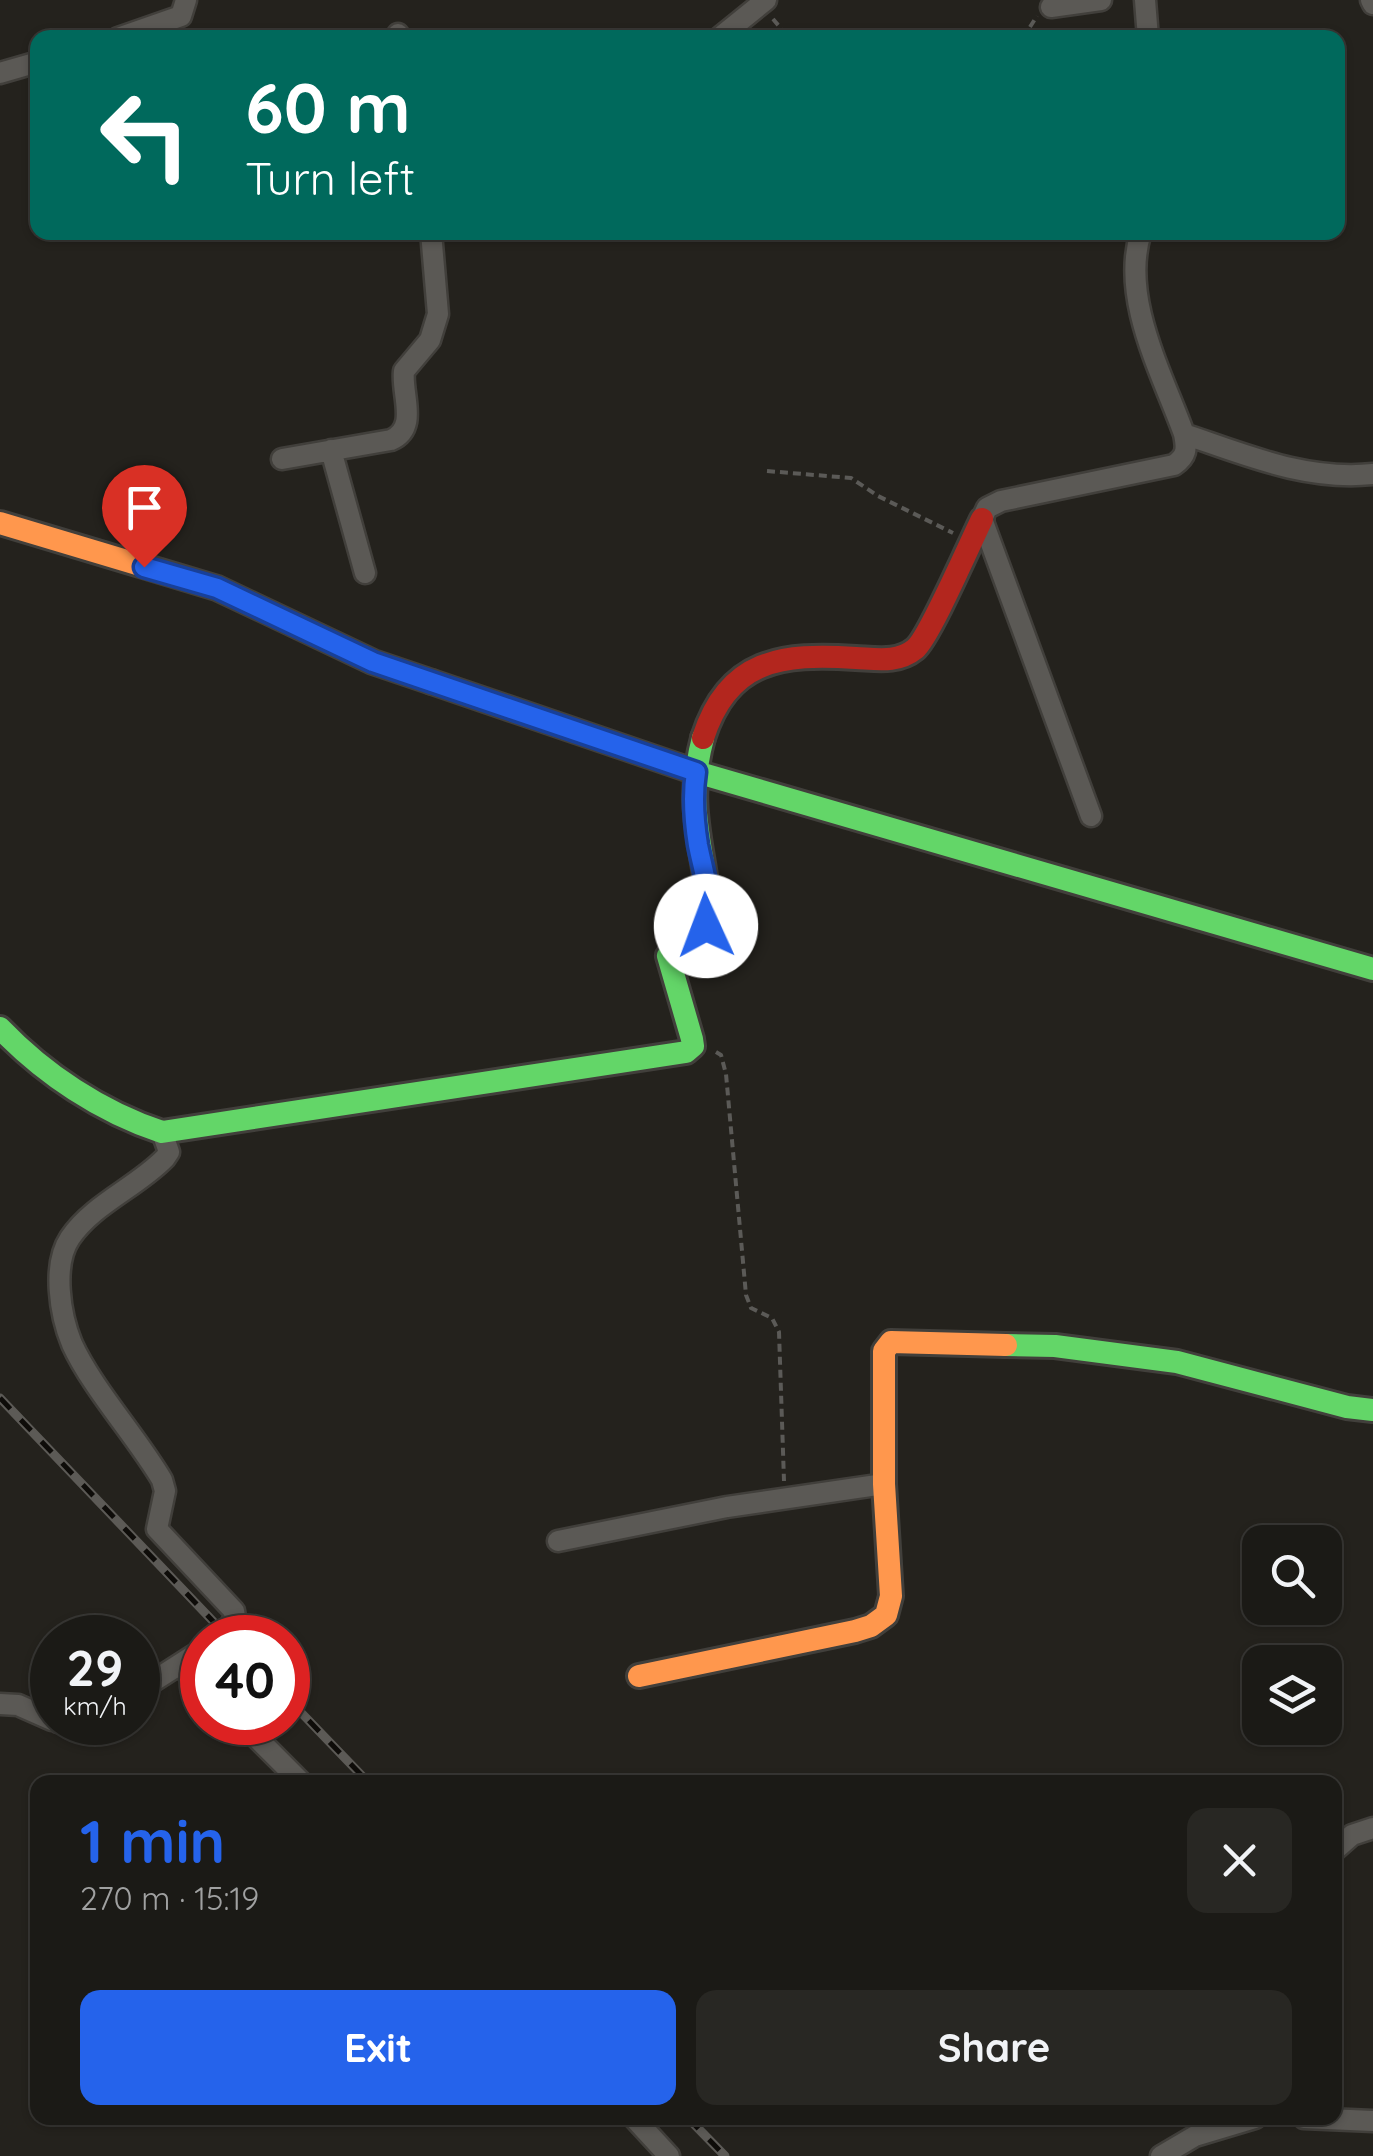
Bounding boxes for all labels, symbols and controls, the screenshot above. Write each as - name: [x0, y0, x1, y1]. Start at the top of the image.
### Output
- text: 60 m: [245, 63, 411, 151]
- icon: left: [80, 70, 210, 200]
- text: Turn left: [245, 150, 415, 206]
- pin: [102, 465, 187, 568]
- icon: arrive: [117, 480, 172, 535]
- position arrow: [654, 874, 758, 978]
- map controls: [1242, 1525, 1342, 1745]
- button: search: [1242, 1525, 1342, 1625]
- speed limit sign: 40: [180, 1615, 310, 1745]
- text: 29: [67, 1636, 123, 1699]
- button: layers: [1242, 1645, 1342, 1745]
- text: km/h: [63, 1690, 127, 1721]
- text: 1 min: [80, 1803, 225, 1878]
- button: close: [1187, 1808, 1292, 1913]
- text: 270 m · 15:19: [80, 1878, 259, 1918]
- button: Exit: [80, 1990, 676, 2105]
- button: Share: [696, 1990, 1292, 2105]

